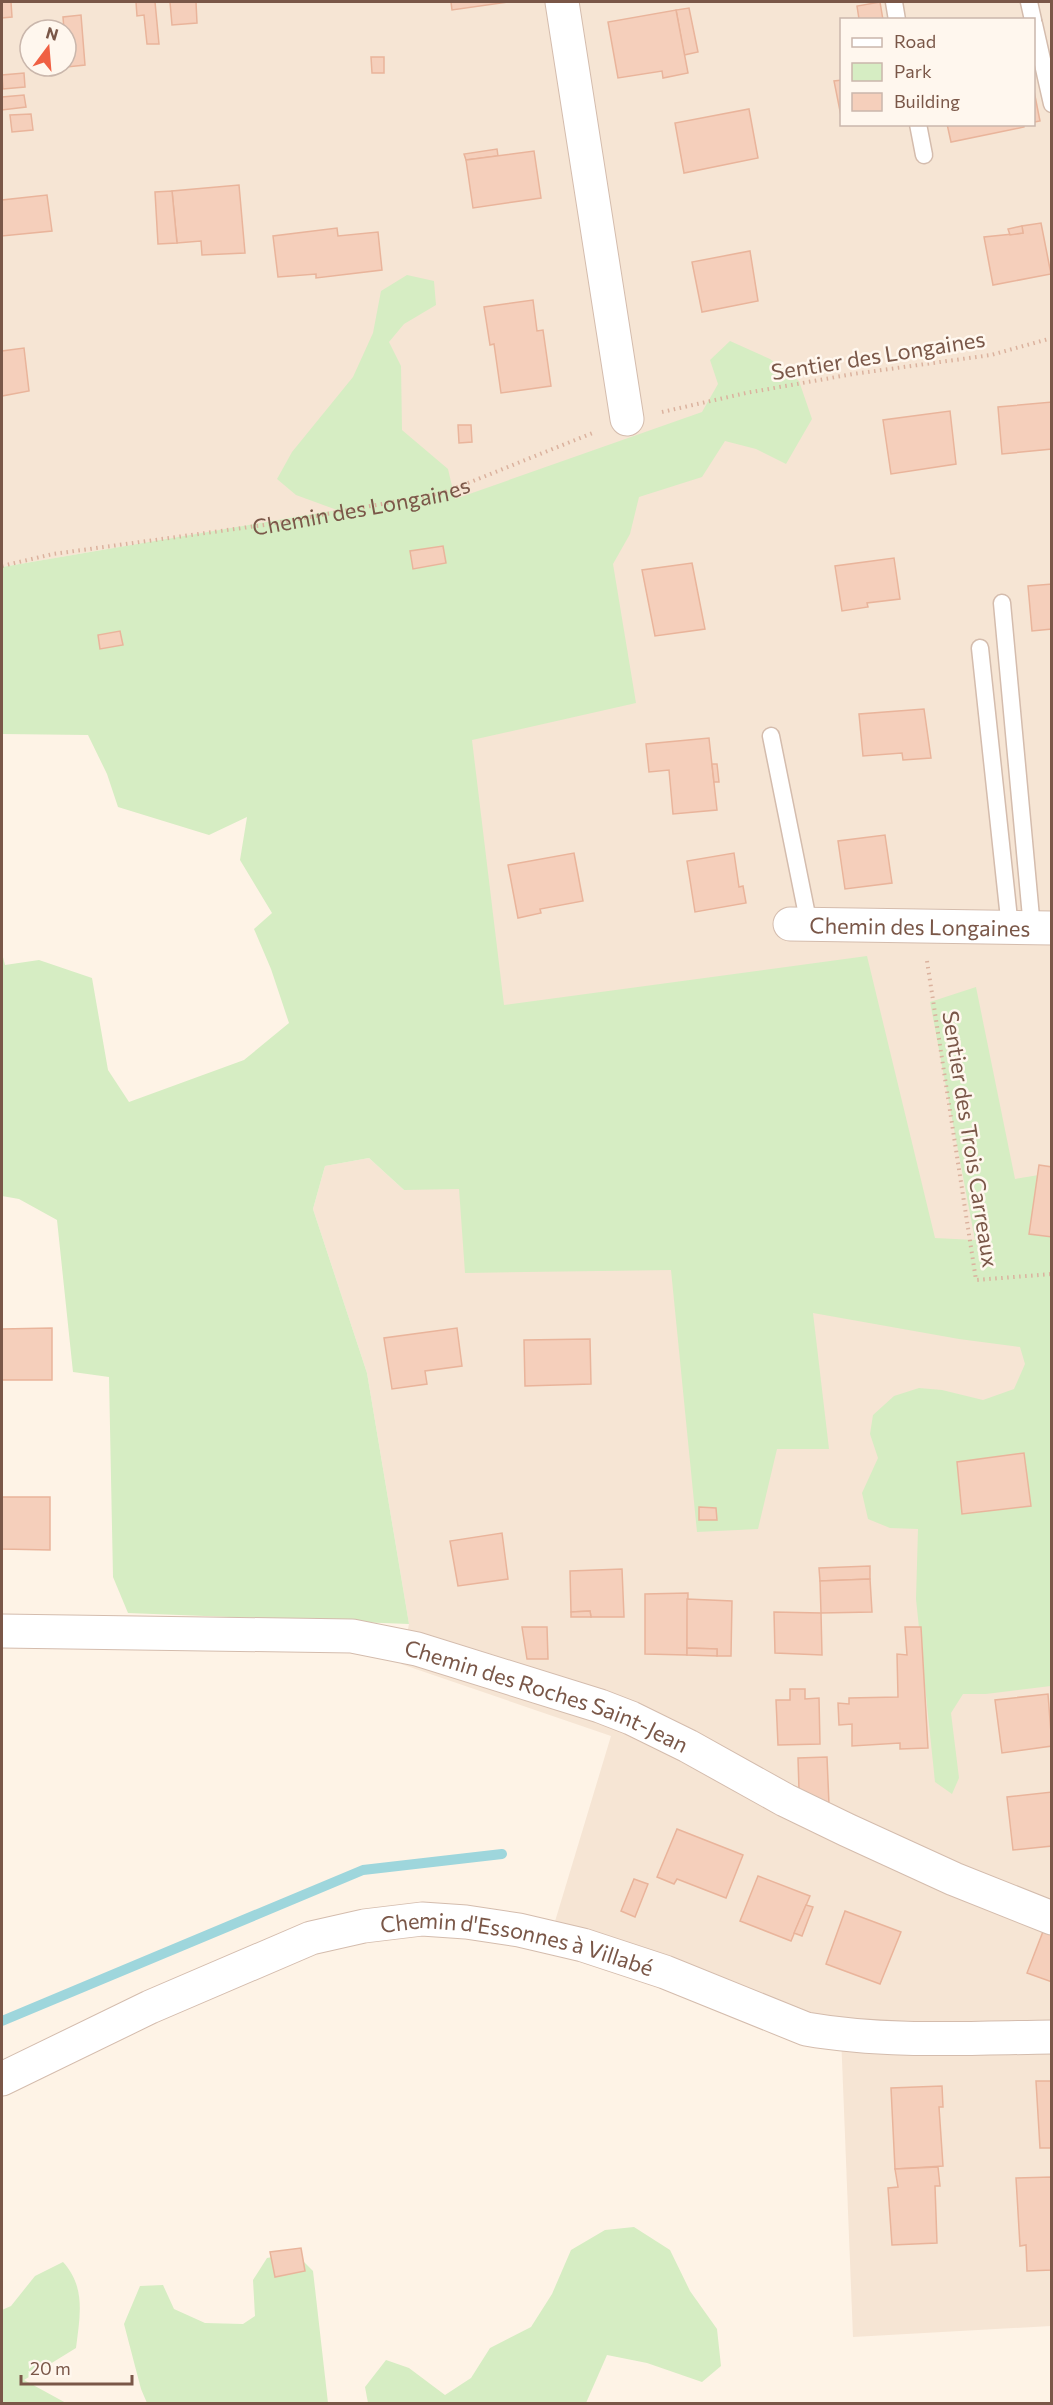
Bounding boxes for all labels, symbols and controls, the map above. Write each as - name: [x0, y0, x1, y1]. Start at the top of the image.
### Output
- north arrow: [18, 18, 78, 78]
- legend: [840, 18, 1035, 126]
- text: N: [44, 22, 61, 44]
- text: Road: [894, 30, 936, 52]
- text: Park: [894, 60, 932, 82]
- text: Building: [894, 90, 960, 112]
- street label: Sentier des Longaines: [769, 325, 987, 385]
- street label: Chemin des Longaines: [250, 470, 473, 540]
- street label: Chemin des Longaines: [809, 911, 1031, 941]
- street label: Sentier des Trois Carreaux: [937, 1009, 1005, 1270]
- street label: Chemin des Roches Saint-Jean: [403, 1633, 693, 1758]
- street label: Chemin d'Essonnes à Villabé: [379, 1905, 657, 1981]
- scale bar: [21, 2348, 132, 2386]
- text: 20 m: [30, 2357, 71, 2379]

